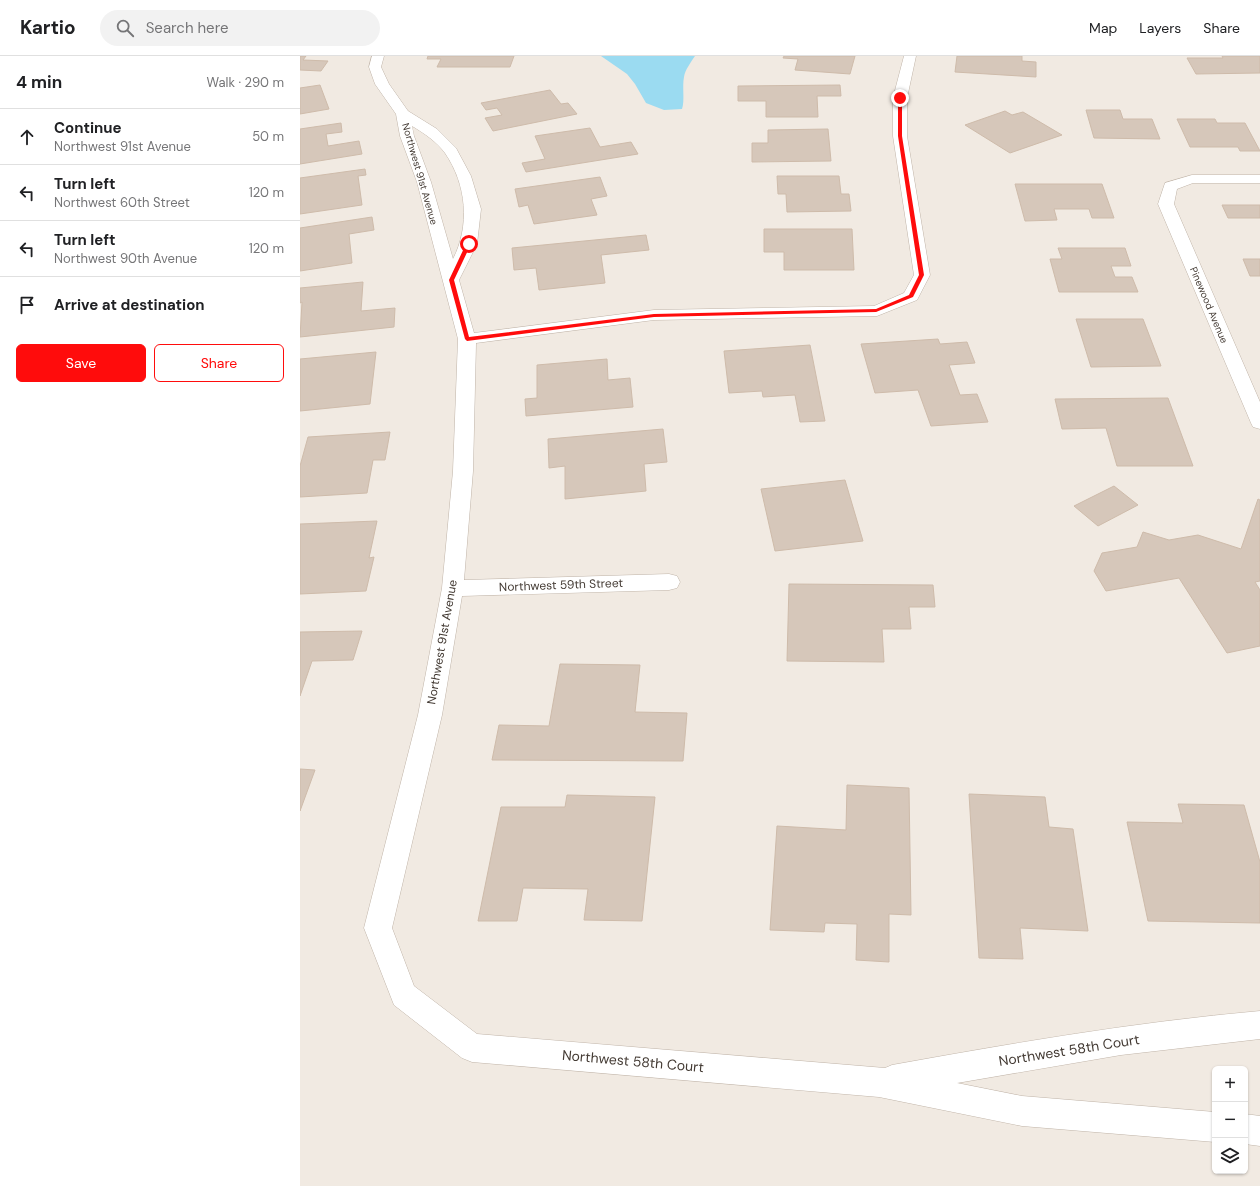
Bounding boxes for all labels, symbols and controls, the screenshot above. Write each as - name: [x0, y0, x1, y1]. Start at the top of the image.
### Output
- search box: [100, 10, 380, 46]
- text: Kartio: [20, 15, 76, 40]
- icon: search: [114, 17, 136, 39]
- text: Search here: [146, 18, 228, 38]
- text: Map: [1089, 19, 1117, 37]
- text: Layers: [1139, 19, 1181, 37]
- text: Share: [1203, 19, 1240, 37]
- text: 4 min: [16, 71, 62, 93]
- text: Walk · 290 m: [207, 74, 284, 91]
- route end: [891, 89, 909, 107]
- text: Continue: [54, 118, 122, 138]
- street label: Northwest 91st Avenue: [399, 122, 441, 227]
- icon: ahead: [16, 126, 38, 148]
- text: 50 m: [252, 128, 284, 145]
- text: Northwest 91st Avenue: [54, 138, 191, 155]
- text: Turn left: [54, 174, 115, 194]
- icon: left: [16, 182, 38, 204]
- text: 120 m: [249, 184, 284, 201]
- text: Northwest 60th Street: [54, 194, 190, 211]
- text: Turn left: [54, 230, 115, 250]
- route start: [460, 235, 478, 253]
- icon: left: [16, 238, 38, 260]
- text: 120 m: [249, 240, 284, 257]
- text: Northwest 90th Avenue: [54, 250, 197, 267]
- street label: Pinewood Avenue: [1187, 265, 1231, 345]
- icon: arrive: [16, 294, 38, 316]
- text: Arrive at destination: [54, 295, 205, 315]
- button: Save: [16, 344, 146, 382]
- button: Share: [154, 344, 284, 382]
- street label: Northwest 59th Street: [499, 575, 624, 595]
- street label: Northwest 91st Avenue: [423, 578, 461, 706]
- street label: Northwest 58th Court: [997, 1030, 1141, 1070]
- street label: Northwest 58th Court: [561, 1046, 705, 1076]
- map controls: [1212, 1066, 1248, 1174]
- button: +: [1212, 1066, 1248, 1102]
- button: −: [1212, 1102, 1248, 1138]
- button: layers: [1212, 1138, 1248, 1174]

